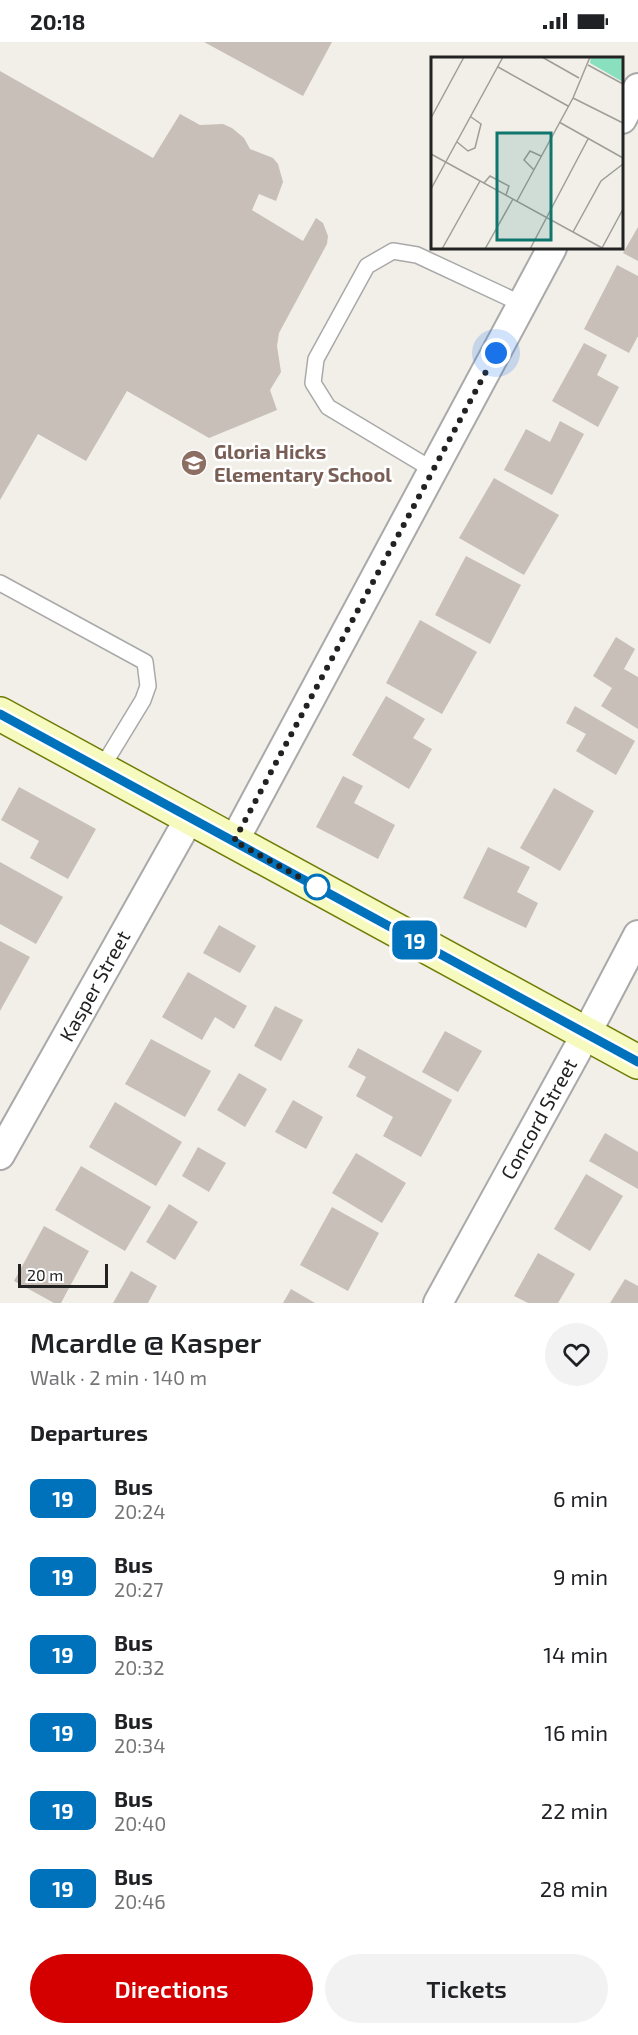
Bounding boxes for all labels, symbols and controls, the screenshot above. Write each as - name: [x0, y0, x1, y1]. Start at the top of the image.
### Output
- text: 20:18: [30, 8, 86, 34]
- inset map: [431, 57, 623, 249]
- your location: [481, 338, 511, 368]
- place label: Gloria Hicks Elementary School: [214, 439, 392, 487]
- school or university icon: Gloria Hicks Elementary School: [179, 448, 209, 478]
- unlabelled marker: [304, 874, 330, 900]
- line badge: 19: [388, 920, 442, 960]
- street label: Kasper Street: [54, 926, 135, 1045]
- text: 19: [404, 928, 426, 953]
- street label: Concord Street: [495, 1053, 581, 1183]
- scale bar: [18, 1261, 108, 1288]
- text: 20 m: [27, 1265, 63, 1284]
- button: heart: [545, 1323, 608, 1386]
- text: Mcardle @ Kasper: [30, 1325, 261, 1359]
- text: Walk · 2 min · 140 m: [30, 1365, 207, 1389]
- text: Departures: [30, 1419, 148, 1445]
- text: Bus: [114, 1473, 153, 1499]
- text: 6 min: [553, 1485, 608, 1511]
- text: 19: [52, 1486, 74, 1511]
- text: 20:24: [114, 1499, 166, 1523]
- text: Bus: [114, 1551, 153, 1577]
- text: 9 min: [553, 1563, 608, 1589]
- text: 19: [52, 1564, 74, 1589]
- text: 20:27: [114, 1577, 164, 1601]
- text: Bus: [114, 1629, 153, 1655]
- text: 14 min: [543, 1641, 608, 1667]
- text: 19: [52, 1642, 74, 1667]
- text: 20:32: [114, 1655, 164, 1679]
- text: Bus: [114, 1707, 153, 1733]
- text: 16 min: [544, 1719, 608, 1745]
- text: 19: [52, 1720, 74, 1745]
- text: 20:34: [114, 1733, 165, 1757]
- text: Bus: [114, 1785, 153, 1811]
- text: 22 min: [541, 1797, 608, 1823]
- text: 19: [52, 1798, 74, 1823]
- text: 20:40: [114, 1811, 166, 1835]
- text: Bus: [114, 1863, 153, 1889]
- text: 28 min: [540, 1875, 608, 1901]
- text: 19: [52, 1876, 74, 1901]
- text: 20:46: [114, 1889, 166, 1913]
- button: Directions: [30, 1954, 313, 2023]
- button: Tickets: [325, 1954, 608, 2023]

